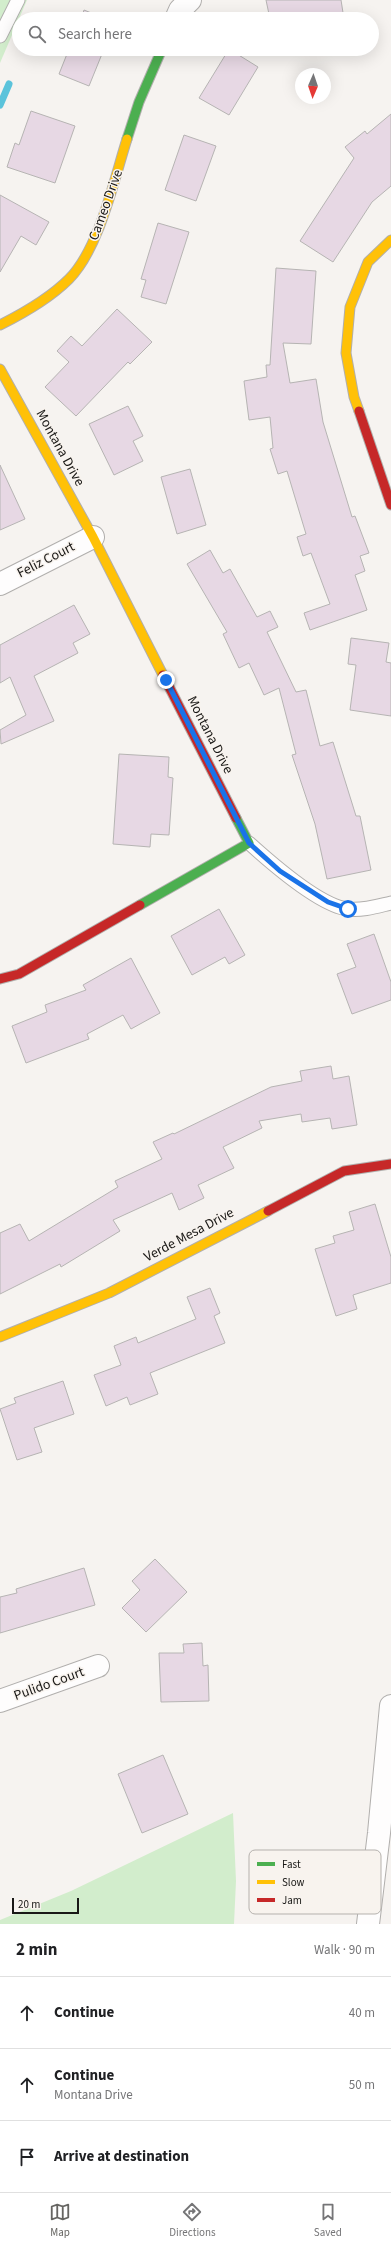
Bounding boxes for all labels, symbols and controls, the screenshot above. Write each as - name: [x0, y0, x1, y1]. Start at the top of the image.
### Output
- search box: [12, 12, 379, 56]
- icon: search: [26, 23, 48, 45]
- text: Search here: [58, 24, 132, 45]
- north arrow: [295, 68, 331, 104]
- street label: Cameo Drive: [84, 167, 128, 243]
- street label: Montana Drive: [31, 406, 89, 490]
- street label: Feliz Court: [14, 537, 78, 583]
- route end: [157, 671, 175, 689]
- street label: Montana Drive: [182, 693, 238, 777]
- route start: [339, 900, 357, 918]
- street label: Verde Mesa Drive: [140, 1203, 238, 1267]
- street label: Pulido Court: [11, 1662, 87, 1706]
- legend: [249, 1850, 381, 1914]
- text: Fast: [282, 1857, 301, 1872]
- text: Slow: [282, 1875, 305, 1890]
- text: Jam: [282, 1893, 302, 1908]
- scale bar: [12, 1896, 79, 1915]
- text: 20 m: [18, 1897, 40, 1912]
- text: 2 min: [16, 1938, 57, 1962]
- text: Walk · 90 m: [314, 1941, 375, 1959]
- icon: ahead: [16, 2002, 38, 2024]
- text: Continue: [54, 2002, 114, 2023]
- text: 40 m: [349, 2004, 375, 2022]
- text: Continue: [54, 2065, 114, 2086]
- icon: ahead: [16, 2074, 38, 2096]
- text: 50 m: [349, 2076, 375, 2094]
- text: Montana Drive: [54, 2086, 133, 2104]
- icon: arrive: [16, 2146, 38, 2168]
- text: Arrive at destination: [54, 2146, 189, 2167]
- tab: Map: [49, 2201, 71, 2240]
- tab: Directions: [169, 2201, 216, 2240]
- tab: Saved: [314, 2201, 342, 2240]

